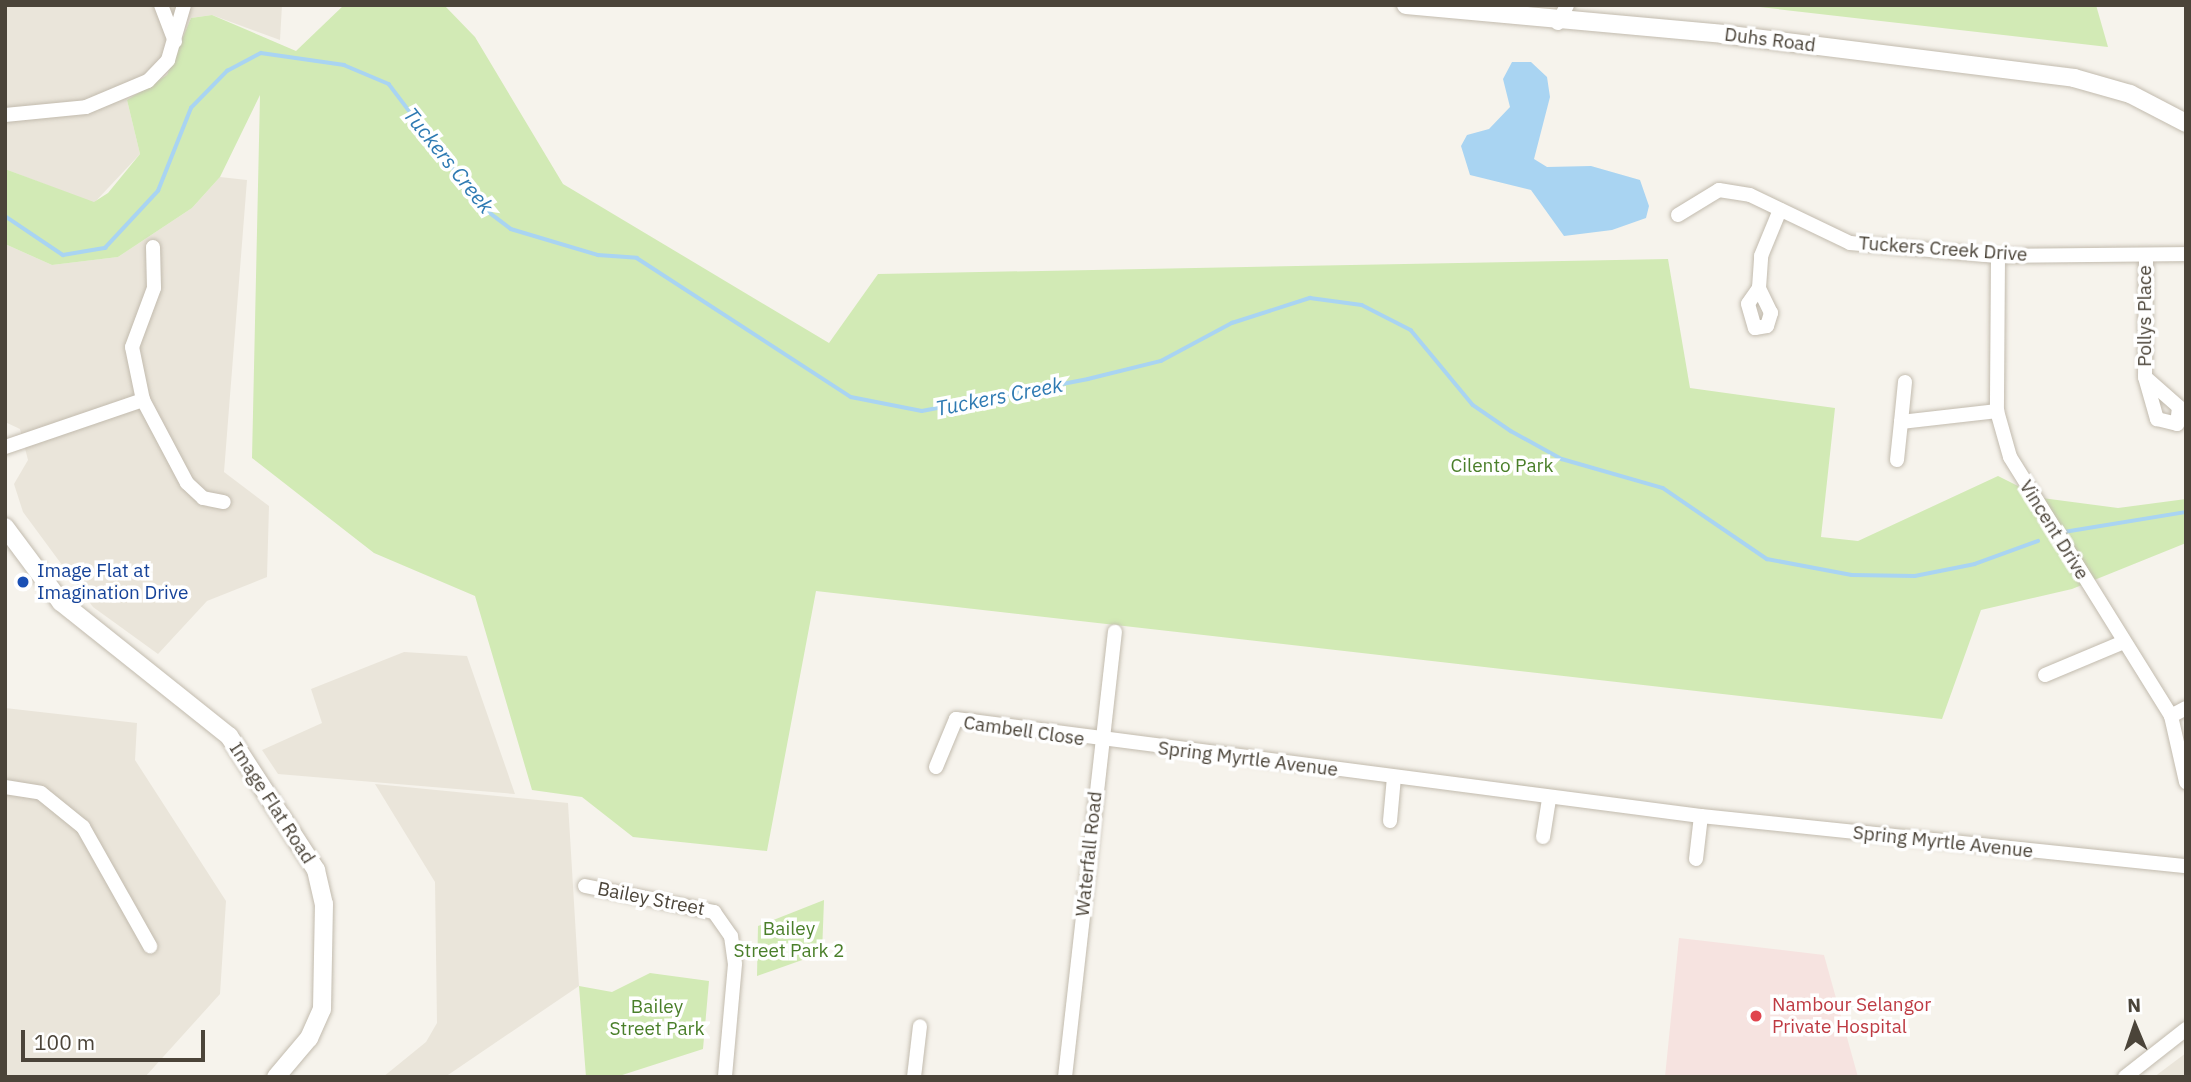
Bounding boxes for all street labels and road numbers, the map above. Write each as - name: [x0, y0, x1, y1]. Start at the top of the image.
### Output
- street label: Duhs Road: [1723, 23, 1817, 57]
- street label: Tuckers Creek Drive: [1858, 232, 2028, 266]
- street label: Pollys Place: [2134, 265, 2156, 367]
- street label: Vincent Drive: [2014, 476, 2094, 584]
- street label: Cambell Close: [962, 711, 1086, 751]
- street label: Spring Myrtle Avenue: [1157, 737, 1339, 781]
- street label: Image Flat Road: [224, 738, 320, 868]
- street label: Waterfall Road: [1071, 790, 1107, 918]
- street label: Spring Myrtle Avenue: [1852, 821, 2034, 863]
- street label: Bailey Street: [595, 877, 707, 921]

